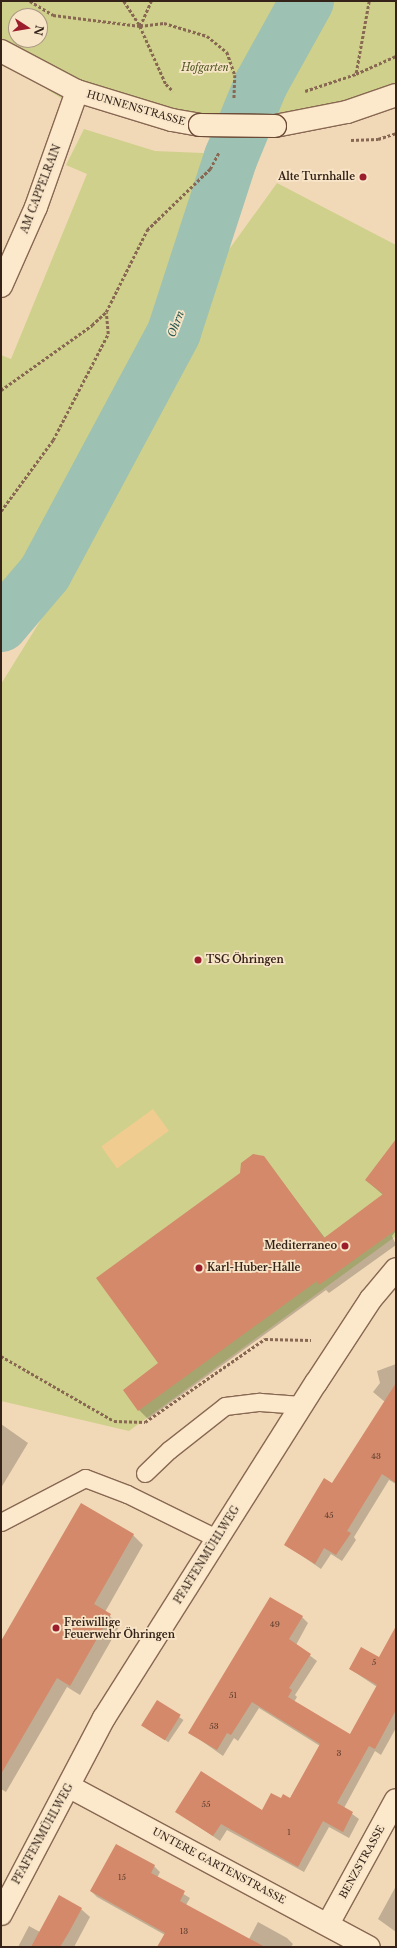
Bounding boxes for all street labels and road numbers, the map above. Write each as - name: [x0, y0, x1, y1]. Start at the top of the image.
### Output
- street label: HUNNENSTRASSE: [85, 88, 187, 128]
- street label: AM CAPPELRAIN: [19, 143, 63, 235]
- street label: PFAFFENMÜHLWEG: [172, 1504, 242, 1606]
- street label: PFAFFENMÜHLWEG: [10, 1782, 76, 1886]
- street label: BENZSTRASSE: [337, 1823, 387, 1901]
- street label: UNTERE GARTENSTRASSE: [150, 1826, 288, 1906]

